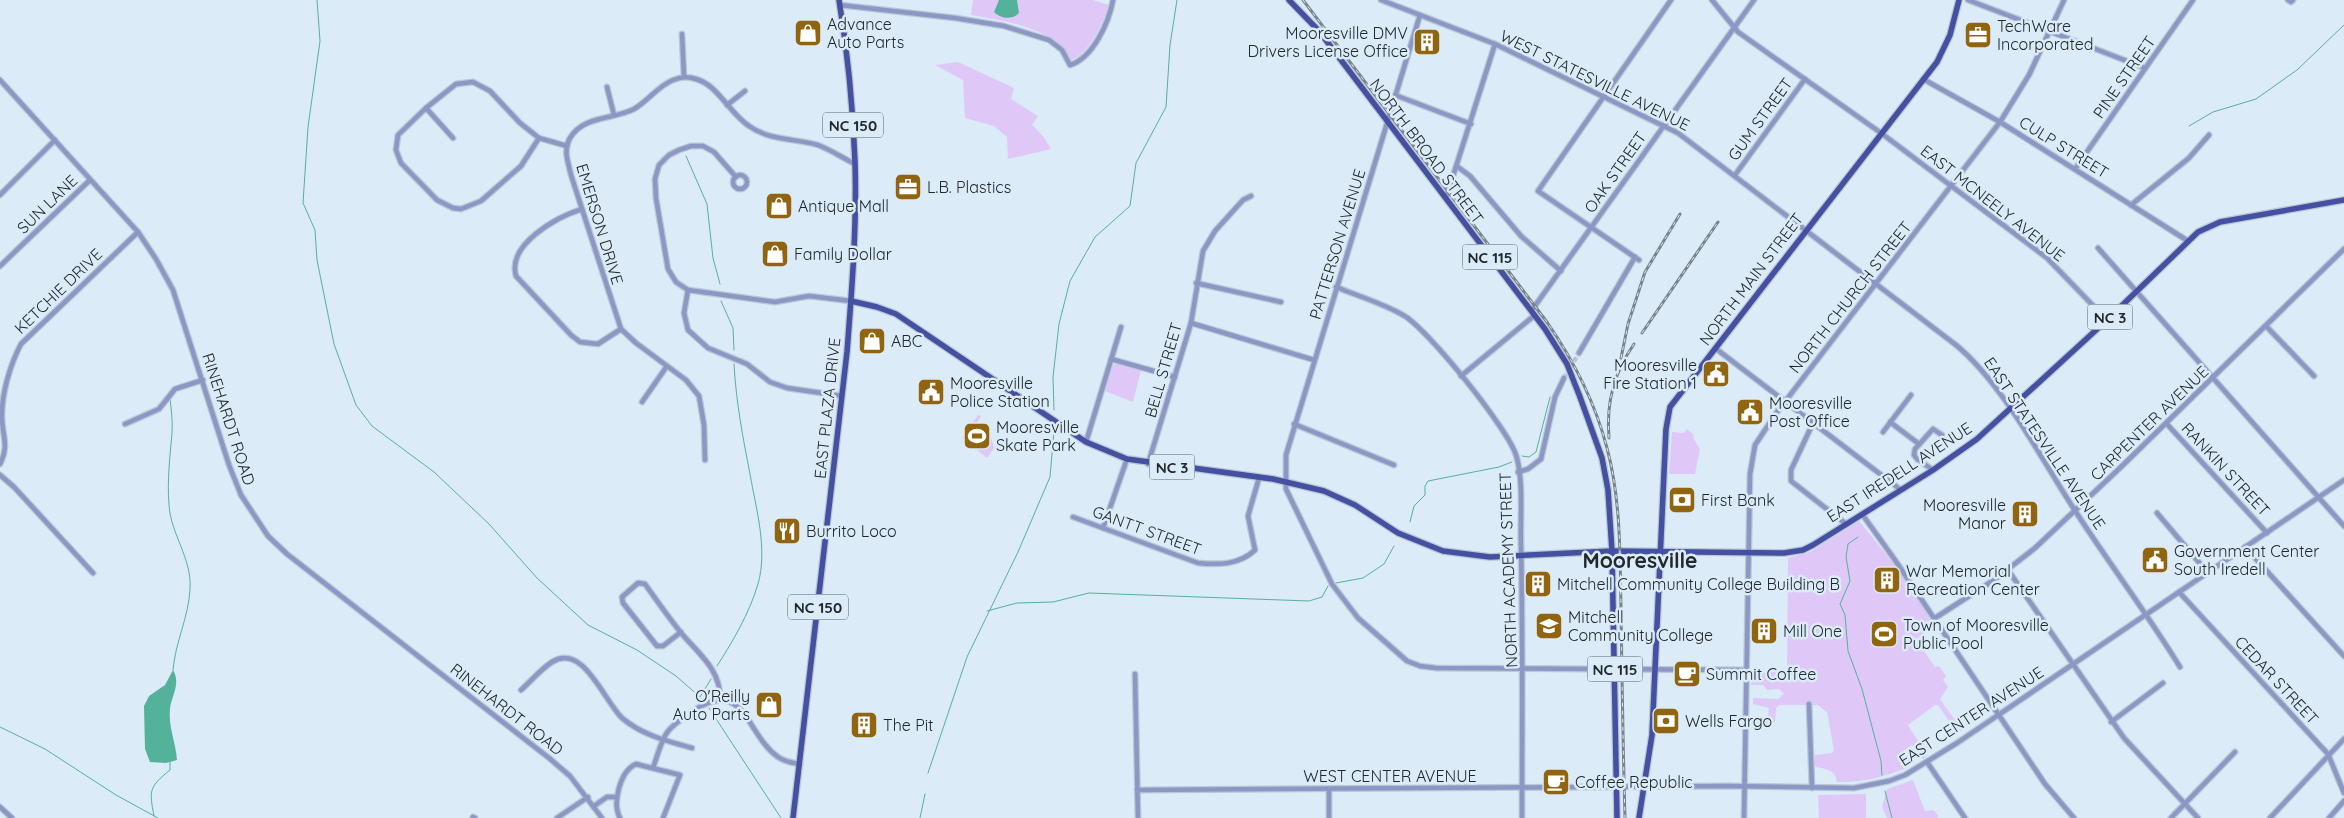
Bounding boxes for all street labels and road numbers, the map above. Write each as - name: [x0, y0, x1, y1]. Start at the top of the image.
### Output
- street label: WEST STATESVILLE AVENUE: [1497, 25, 1693, 135]
- street label: PINE STREET: [2088, 32, 2160, 122]
- street label: GUM STREET: [1723, 73, 1797, 164]
- street label: NORTH BROAD STREET: [1366, 74, 1488, 228]
- road number: NC 150: [823, 112, 883, 138]
- street label: CULP STREET: [2016, 112, 2113, 183]
- street label: OAK STREET: [1580, 127, 1651, 217]
- street label: EAST MCNEELY AVENUE: [1917, 140, 2069, 266]
- street label: EMERSON DRIVE: [572, 161, 628, 287]
- street label: PATTERSON AVENUE: [1305, 166, 1369, 322]
- street label: SUN LANE: [13, 170, 81, 238]
- street label: NORTH MAIN STREET: [1695, 209, 1808, 349]
- street label: NORTH CHURCH STREET: [1784, 217, 1916, 377]
- street label: KETCHIE DRIVE: [10, 244, 106, 338]
- road number: NC 115: [1462, 244, 1518, 270]
- road number: NC 3: [2088, 304, 2132, 330]
- street label: BELL STREET: [1140, 320, 1186, 420]
- street label: EAST PLAZA DRIVE: [810, 336, 844, 480]
- street label: RINEHARDT ROAD: [198, 350, 260, 488]
- street label: EAST STATESVILLE AVENUE: [1980, 353, 2110, 533]
- street label: CARPENTER AVENUE: [2086, 361, 2212, 485]
- street label: EAST IREDELL AVENUE: [1823, 418, 1975, 526]
- street label: RANKIN STREET: [2178, 418, 2275, 520]
- road number: NC 3: [1150, 454, 1194, 480]
- street label: NORTH ACADEMY STREET: [1495, 472, 1521, 668]
- street label: GANTT STREET: [1090, 501, 1205, 559]
- road number: NC 150: [788, 594, 848, 620]
- street label: CEDAR STREET: [2231, 632, 2323, 729]
- road number: NC 115: [1588, 656, 1642, 682]
- street label: RINEHARDT ROAD: [447, 659, 567, 759]
- street label: EAST CENTER AVENUE: [1895, 662, 2047, 770]
- street label: WEST CENTER AVENUE: [1303, 766, 1477, 786]

